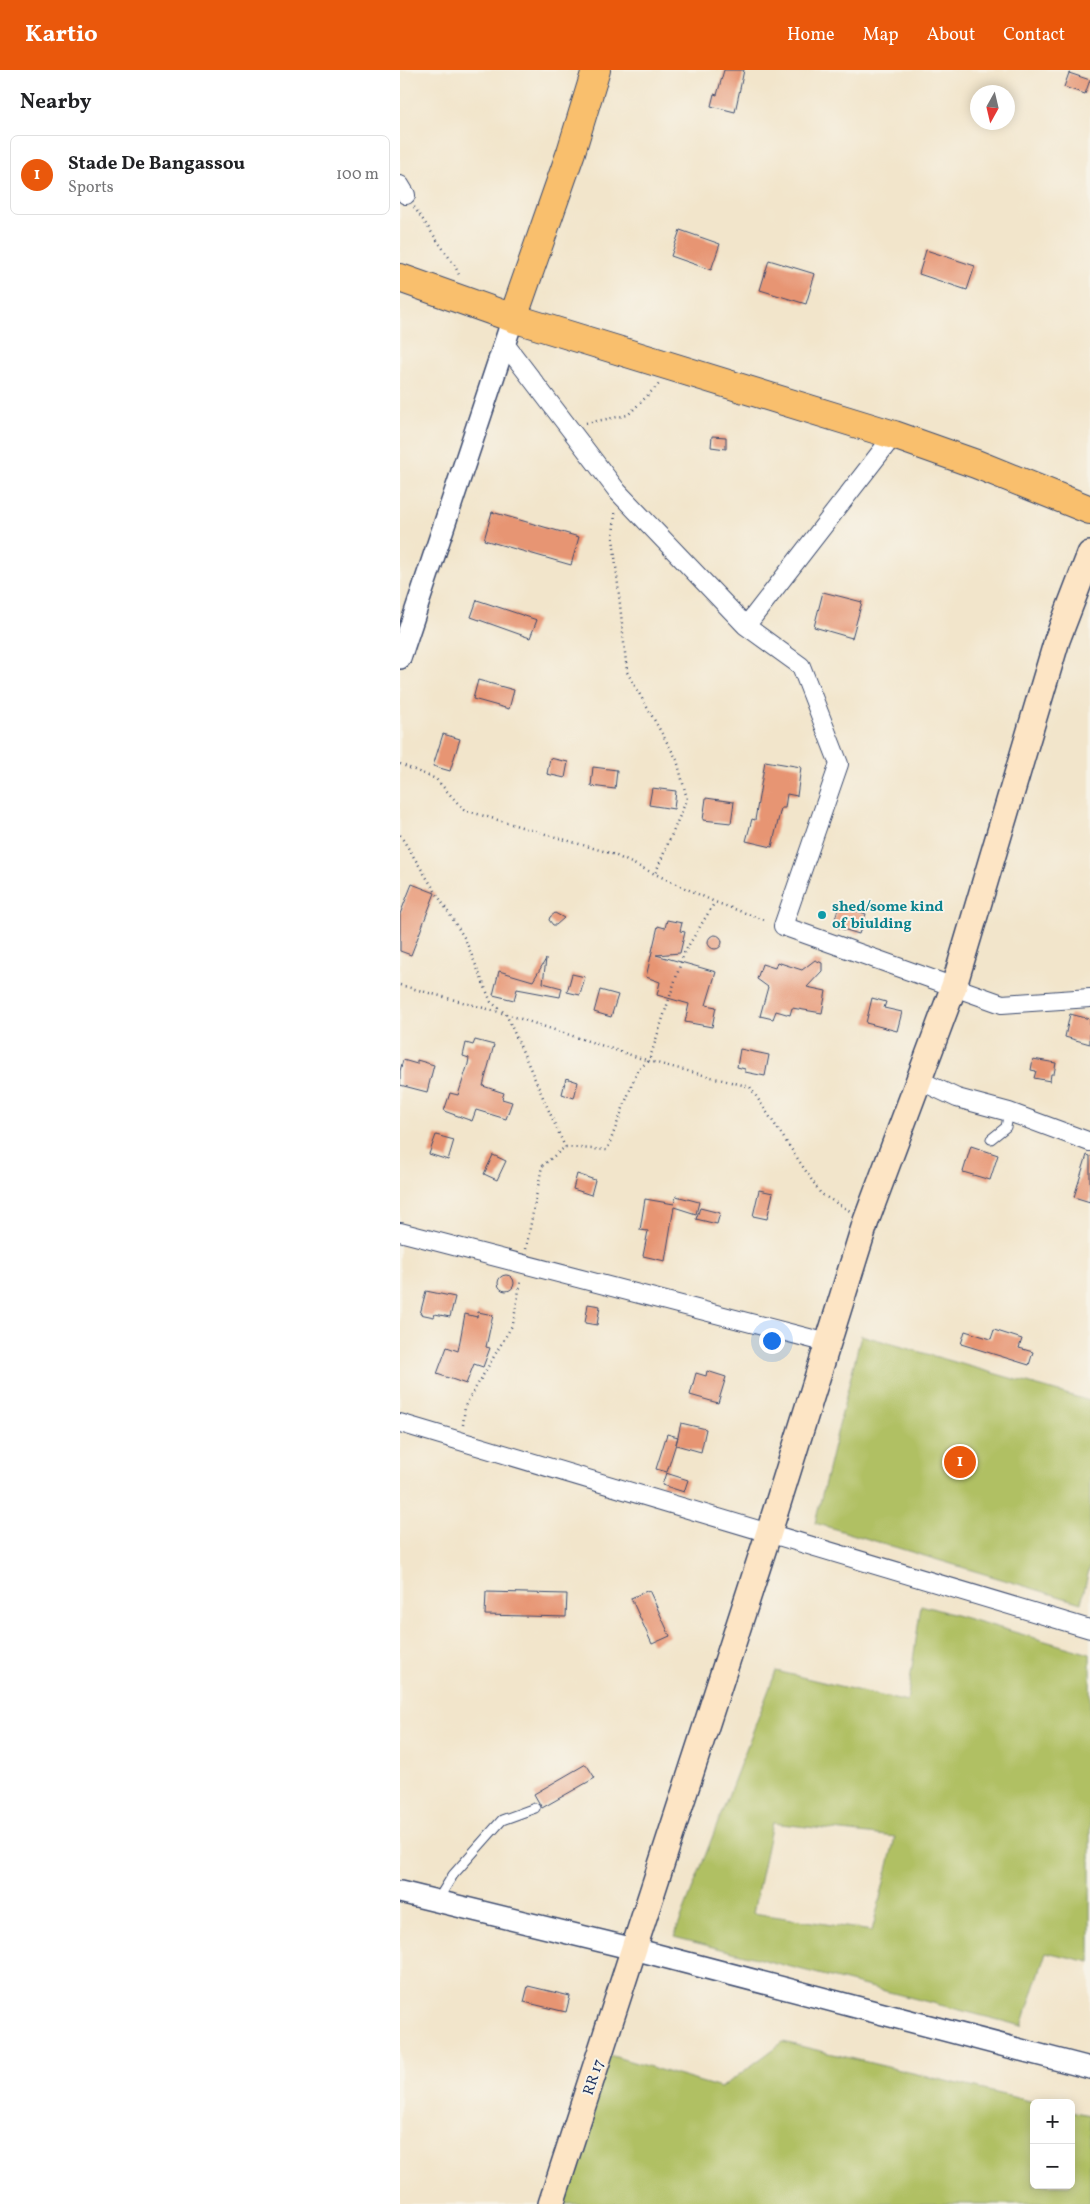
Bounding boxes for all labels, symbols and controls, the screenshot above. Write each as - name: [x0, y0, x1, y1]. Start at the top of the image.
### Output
- text: Kartio: [25, 18, 98, 52]
- text: Home: [787, 23, 835, 48]
- text: Map: [863, 23, 899, 48]
- text: About: [927, 23, 975, 48]
- text: Contact: [1003, 23, 1065, 48]
- north arrow: [970, 85, 1015, 130]
- text: Nearby: [20, 88, 91, 117]
- text: Stade De Bangassou: [68, 151, 245, 177]
- text: 1: [34, 164, 40, 186]
- text: 100 m: [336, 164, 379, 186]
- text: Sports: [68, 177, 114, 199]
- place label: shed/some kind of biulding: [832, 897, 943, 935]
- marker: shed/some kind of biulding: [816, 909, 828, 921]
- your location: [759, 1328, 785, 1354]
- pin: 1: [944, 1443, 976, 1481]
- street label: RR 17: [579, 2057, 610, 2098]
- map controls: [1030, 2099, 1075, 2189]
- button: +: [1030, 2099, 1075, 2144]
- button: −: [1030, 2144, 1075, 2189]

